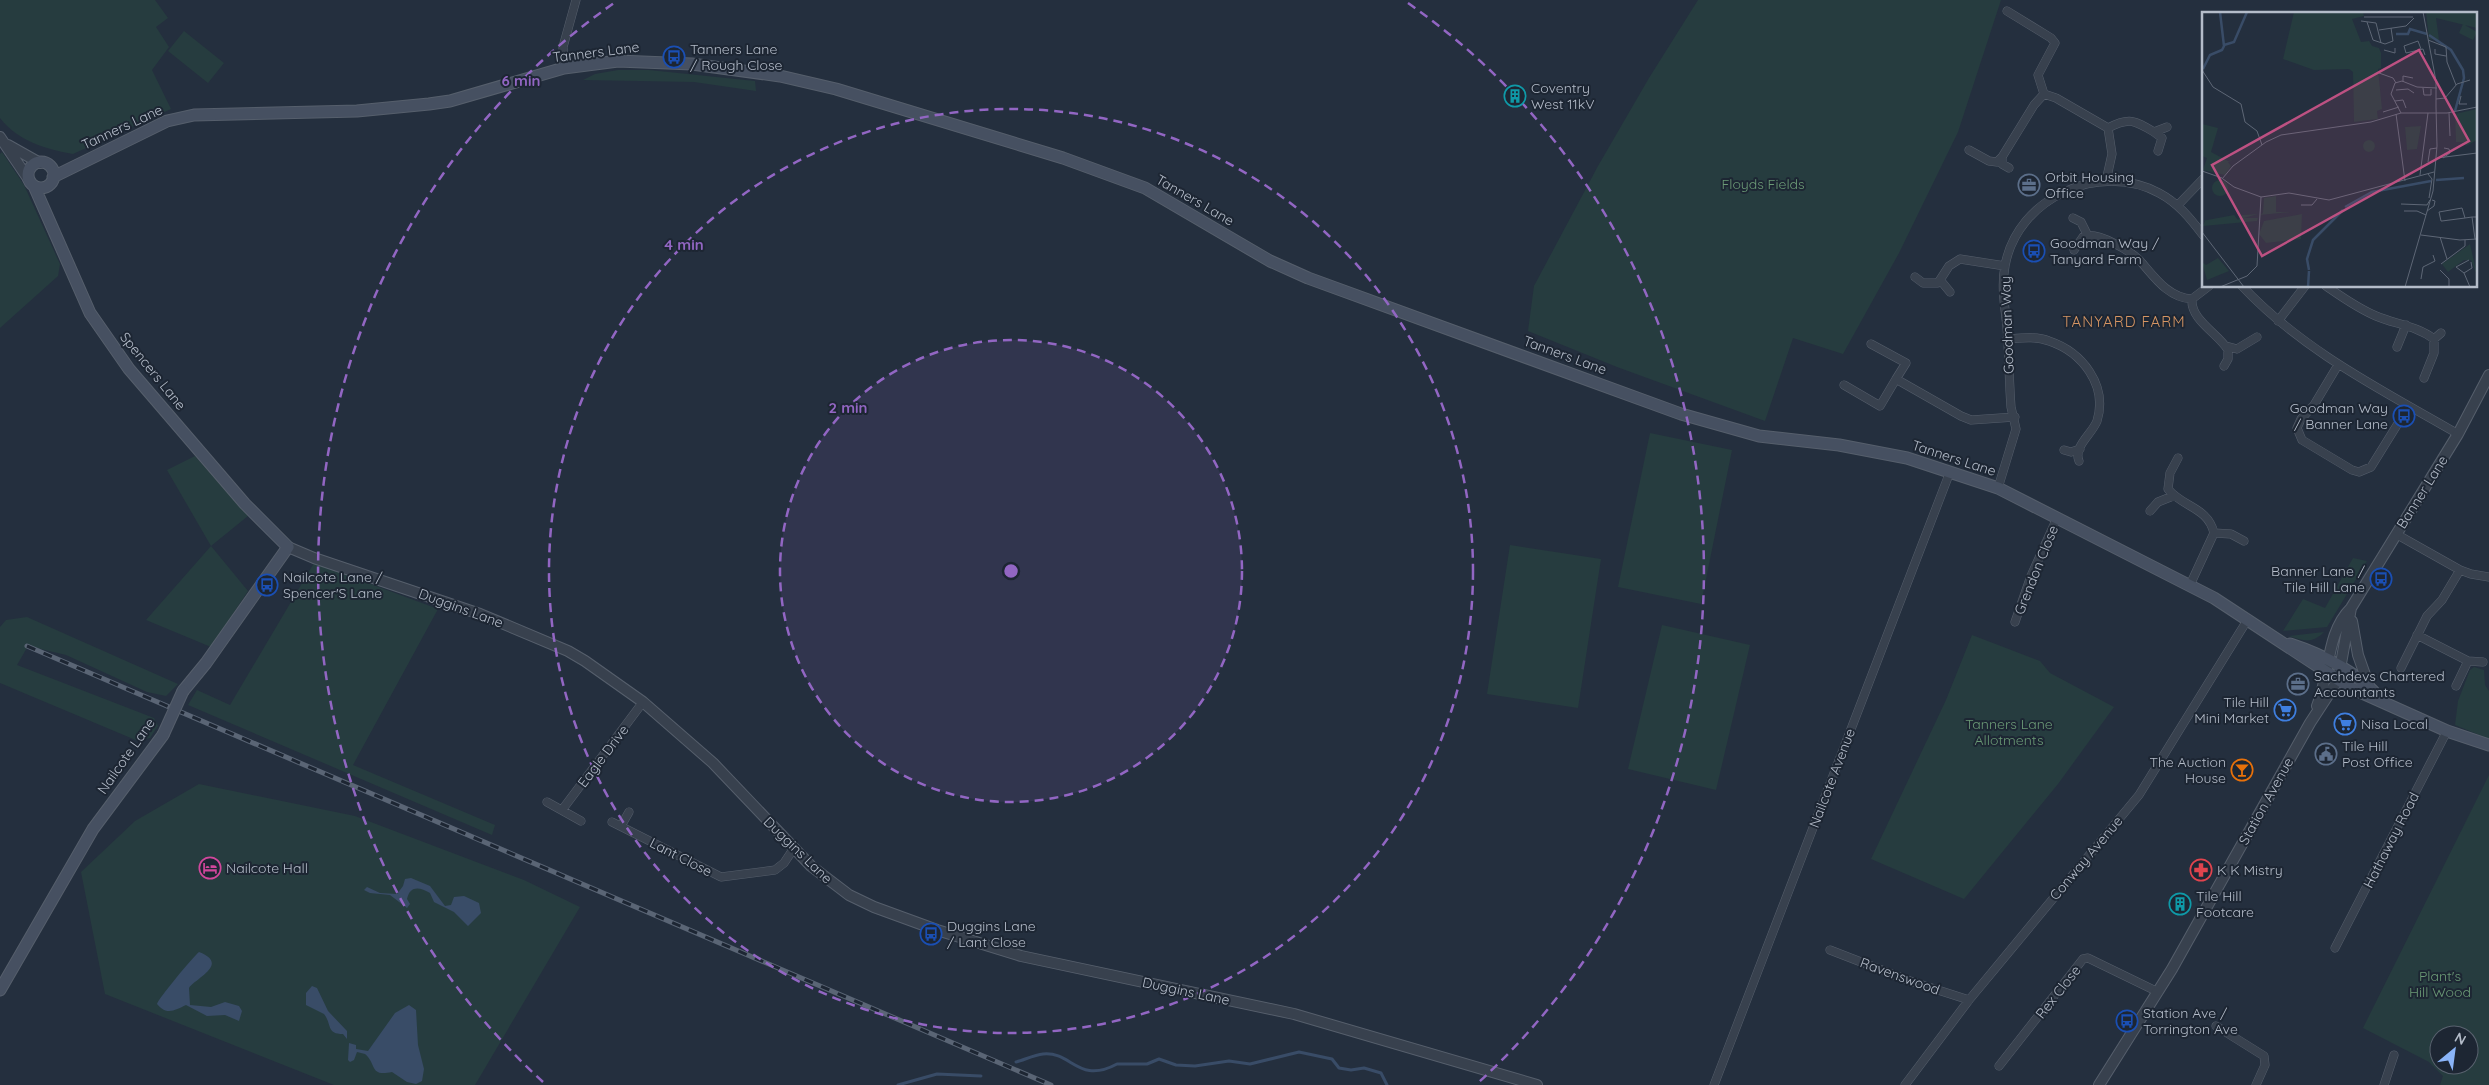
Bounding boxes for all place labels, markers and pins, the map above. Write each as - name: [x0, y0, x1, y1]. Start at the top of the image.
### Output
- place label: Tanners Lane / Rough Close: [690, 40, 782, 74]
- bus stop icon: Tanners Lane / Rough Close: [662, 45, 686, 69]
- place label: Coventry West 11kV: [1531, 79, 1595, 113]
- building icon: Coventry West 11kV: [1503, 84, 1527, 108]
- place label: Orbit Housing Office: [2045, 168, 2134, 202]
- office icon: Orbit Housing Office: [2017, 173, 2041, 197]
- place label: Goodman Way / Tanyard Farm: [2050, 234, 2160, 268]
- bus stop icon: Goodman Way / Tanyard Farm: [2022, 239, 2046, 263]
- place label: Goodman Way / Banner Lane: [2290, 399, 2388, 433]
- bus stop icon: Goodman Way / Banner Lane: [2392, 404, 2416, 428]
- centre of rings: [1002, 562, 1020, 580]
- place label: Banner Lane / Tile Hill Lane: [2271, 562, 2366, 596]
- bus stop icon: Banner Lane / Tile Hill Lane: [2369, 567, 2393, 591]
- place label: Nailcote Lane / Spencer'S Lane: [283, 568, 384, 602]
- bus stop icon: Nailcote Lane / Spencer'S Lane: [255, 573, 279, 597]
- place label: Sachdevs Chartered Accountants: [2314, 667, 2445, 701]
- office icon: Sachdevs Chartered Accountants: [2286, 672, 2310, 696]
- place label: Tile Hill Mini Market: [2194, 693, 2269, 727]
- supermarket icon: Tile Hill Mini Market: [2273, 698, 2297, 722]
- supermarket icon: Nisa Local: [2333, 712, 2357, 736]
- place label: Nisa Local: [2361, 715, 2428, 733]
- place label: Tile Hill Post Office: [2342, 737, 2413, 771]
- public building icon: Tile Hill Post Office: [2314, 742, 2338, 766]
- place label: The Auction House: [2149, 753, 2226, 787]
- bar icon: The Auction House: [2230, 758, 2254, 782]
- hotel icon: Nailcote Hall: [198, 856, 222, 880]
- pharmacy icon: K K Mistry: [2189, 858, 2213, 882]
- place label: Nailcote Hall: [226, 859, 308, 877]
- place label: K K Mistry: [2217, 861, 2283, 879]
- place label: Tile Hill Footcare: [2196, 887, 2254, 921]
- building icon: Tile Hill Footcare: [2168, 892, 2192, 916]
- place label: Duggins Lane / Lant Close: [947, 917, 1036, 951]
- bus stop icon: Duggins Lane / Lant Close: [919, 922, 943, 946]
- place label: Station Ave / Torrington Ave: [2143, 1004, 2238, 1038]
- bus stop icon: Station Ave / Torrington Ave: [2115, 1009, 2139, 1033]

